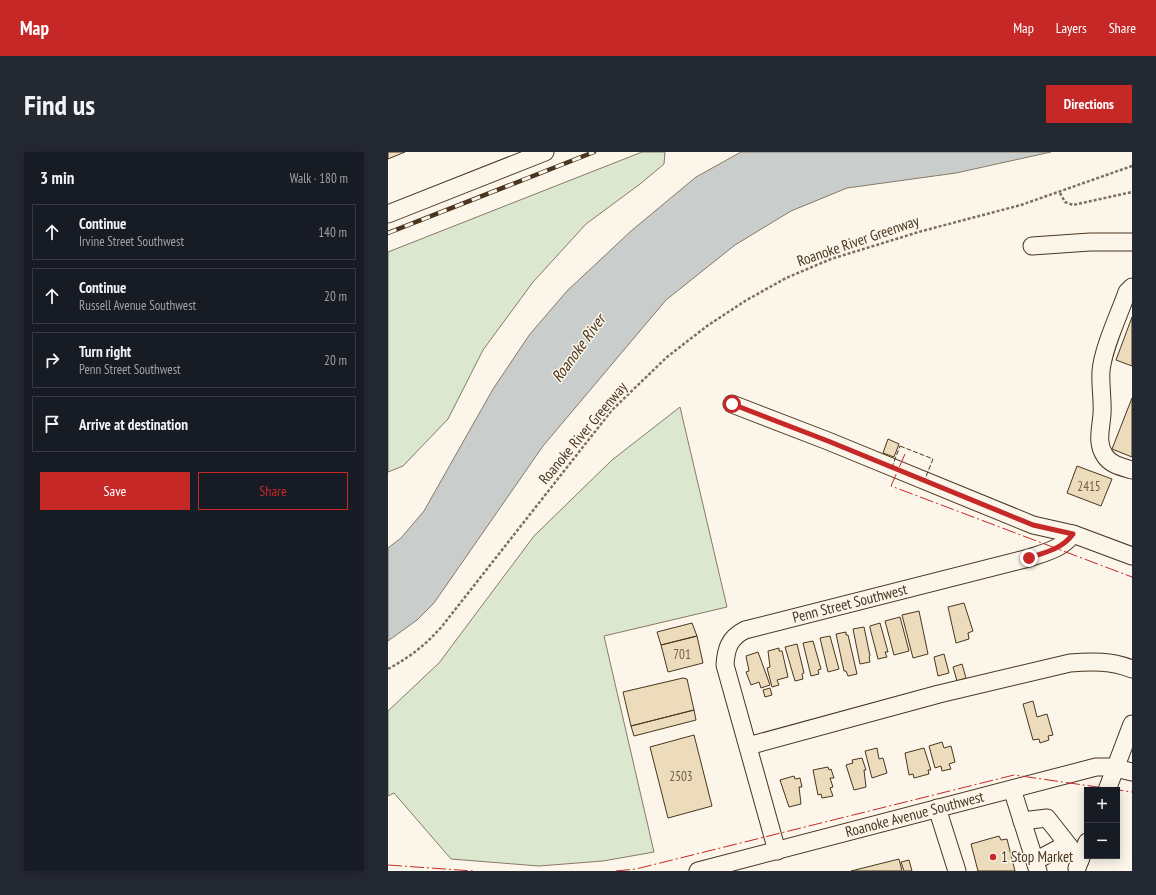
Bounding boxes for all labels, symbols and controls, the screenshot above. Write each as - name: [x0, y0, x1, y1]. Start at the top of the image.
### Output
- text: Map: [20, 16, 49, 40]
- text: Map: [1013, 19, 1034, 37]
- text: Layers: [1056, 19, 1087, 37]
- text: Share: [1109, 19, 1136, 37]
- button: Directions: [1046, 85, 1132, 123]
- text: Find us: [24, 86, 95, 123]
- text: 3 min: [40, 167, 74, 189]
- text: Walk · 180 m: [290, 170, 348, 187]
- street label: Roanoke River Greenway: [794, 211, 922, 270]
- text: Continue: [79, 214, 126, 233]
- icon: ahead: [41, 221, 63, 243]
- text: 140 m: [318, 224, 347, 241]
- text: Irvine Street Southwest: [79, 233, 184, 250]
- text: Continue: [79, 278, 126, 297]
- icon: ahead: [41, 285, 63, 307]
- text: 20 m: [324, 288, 347, 305]
- text: Russell Avenue Southwest: [79, 297, 196, 314]
- water label: Roanoke River: [547, 308, 611, 386]
- text: Turn right: [79, 342, 131, 361]
- icon: right: [41, 349, 63, 371]
- text: 20 m: [324, 352, 347, 369]
- text: Penn Street Southwest: [79, 361, 181, 378]
- street label: Roanoke River Greenway: [534, 377, 631, 488]
- route start: [723, 395, 741, 413]
- icon: arrive: [41, 413, 63, 435]
- text: Arrive at destination: [79, 415, 188, 434]
- button: Save: [40, 472, 190, 510]
- button: Share: [198, 472, 348, 510]
- house number: 2415: [1077, 478, 1101, 495]
- route end: [1020, 549, 1038, 567]
- street label: Penn Street Southwest: [790, 579, 909, 627]
- house number: 701: [673, 646, 691, 663]
- house number: 2503: [669, 768, 693, 785]
- street label: Roanoke Avenue Southwest: [843, 787, 986, 841]
- map controls: [1084, 787, 1120, 859]
- button: +: [1084, 787, 1120, 823]
- button: −: [1084, 823, 1120, 859]
- place label: 1 Stop Market: [1001, 847, 1073, 866]
- marker: 1 Stop Market: [988, 852, 998, 862]

